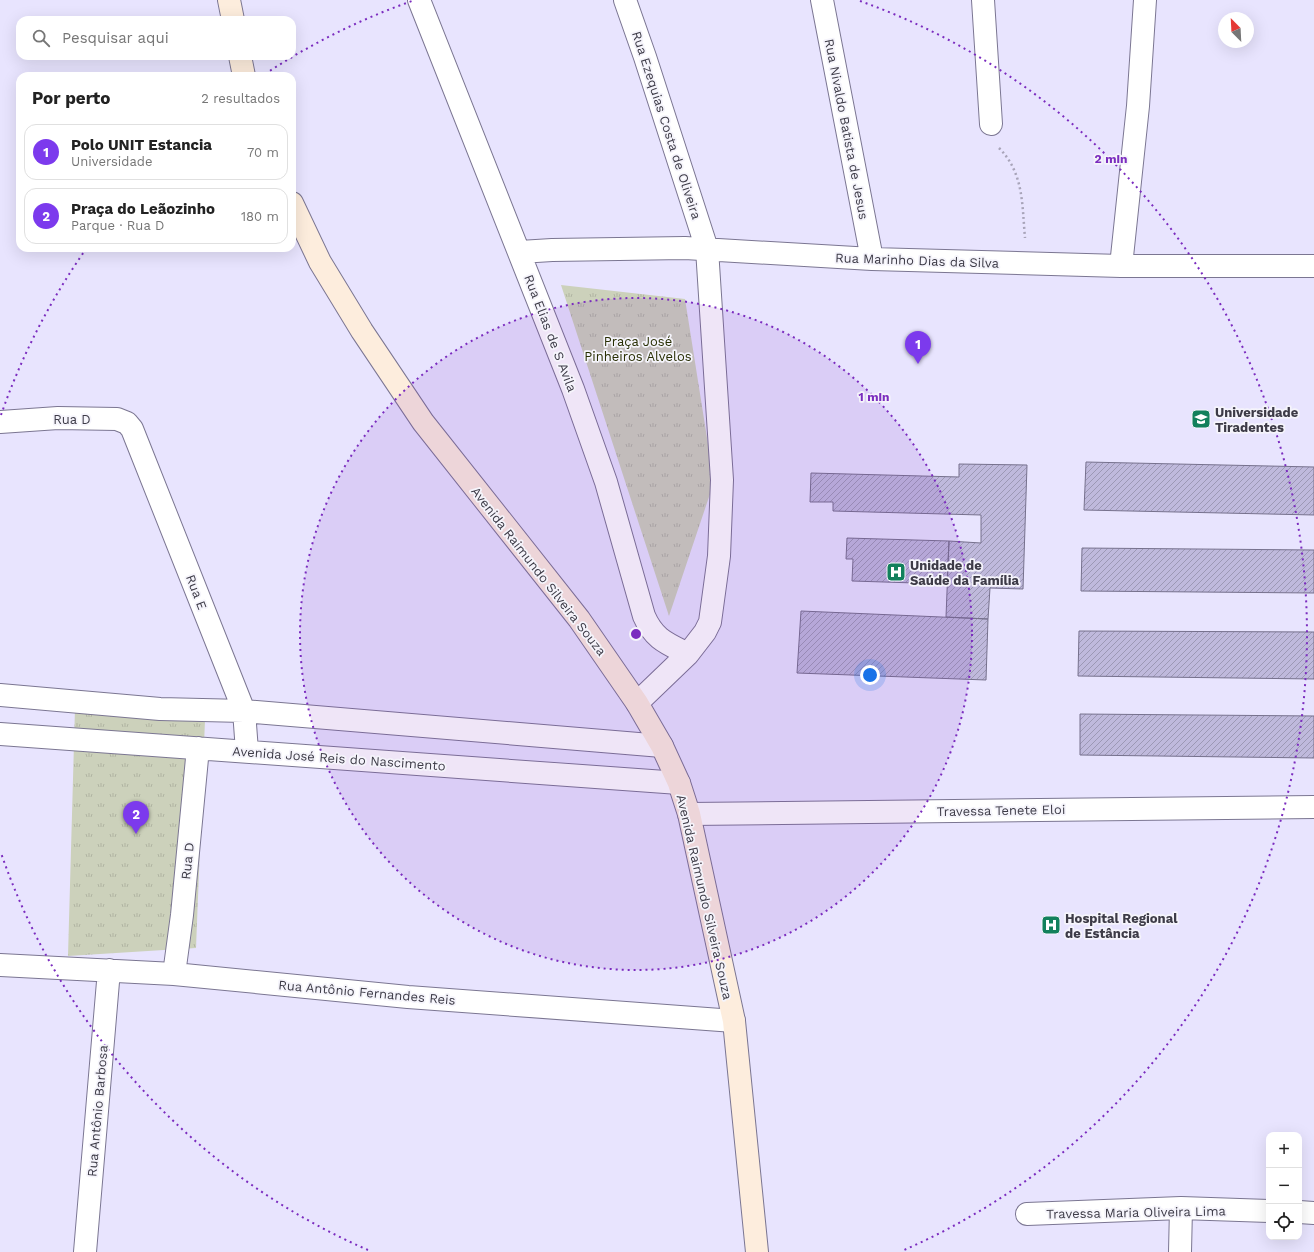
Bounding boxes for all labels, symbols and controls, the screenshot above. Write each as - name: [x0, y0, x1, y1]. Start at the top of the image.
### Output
- north arrow: [1218, 12, 1254, 48]
- search box: [16, 16, 296, 60]
- icon: search: [30, 27, 52, 49]
- text: Pesquisar aqui: [62, 29, 169, 47]
- street label: Rua Ezequias Costa de Oliveira: [629, 29, 704, 222]
- street label: Rua Nivaldo Batista de Jesus: [822, 37, 871, 221]
- text: Por perto: [32, 88, 110, 108]
- text: 2 resultados: [201, 91, 280, 106]
- text: Polo UNIT Estancia: [71, 136, 212, 154]
- text: 1: [43, 145, 49, 160]
- text: 70 m: [247, 145, 279, 160]
- text: 2 min: [1095, 152, 1127, 166]
- text: Universidade: [71, 154, 152, 169]
- text: Praça do Leãozinho: [71, 200, 215, 218]
- text: 2: [42, 209, 50, 224]
- text: 180 m: [241, 209, 279, 224]
- text: Parque · Rua D: [71, 218, 164, 233]
- street label: Rua Marinho Dias da Silva: [835, 250, 1000, 271]
- street label: Rua Elias de S Avila: [521, 272, 580, 395]
- pin: 1: [905, 331, 931, 364]
- park label: Praça José Pinheiros Alvelos: [584, 334, 692, 364]
- text: 1 min: [859, 390, 889, 404]
- place label: Universidade Tiradentes: [1215, 405, 1299, 435]
- school or university icon: Universidade Tiradentes: [1190, 408, 1212, 430]
- street label: Rua D: [53, 412, 91, 427]
- street label: Avenida Raimundo Silveira Souza: [468, 484, 610, 659]
- place label: Unidade de Saúde da Família: [910, 558, 1020, 588]
- hospital icon: Unidade de Saúde da Família: [885, 561, 907, 583]
- street label: Rua E: [183, 573, 210, 612]
- centre of rings: [629, 627, 643, 641]
- your location: [860, 665, 880, 685]
- street label: Avenida José Reis do Nascimento: [232, 744, 446, 773]
- street label: Avenida Raimundo Silveira Souza: [674, 793, 736, 1002]
- pin: 2: [123, 801, 149, 834]
- street label: Travessa Tenete Eloi: [937, 802, 1065, 819]
- street label: Rua D: [178, 842, 197, 880]
- place label: Hospital Regional de Estância: [1065, 911, 1178, 941]
- hospital icon: Hospital Regional de Estância: [1040, 914, 1062, 936]
- street label: Rua Antônio Fernandes Reis: [278, 977, 456, 1008]
- street label: Rua Antônio Barbosa: [84, 1044, 111, 1178]
- map controls: [1266, 1132, 1302, 1240]
- button: +: [1266, 1132, 1302, 1168]
- button: −: [1266, 1168, 1302, 1204]
- street label: Travessa Maria Oliveira Lima: [1046, 1203, 1227, 1222]
- button: locate: [1266, 1204, 1302, 1240]

